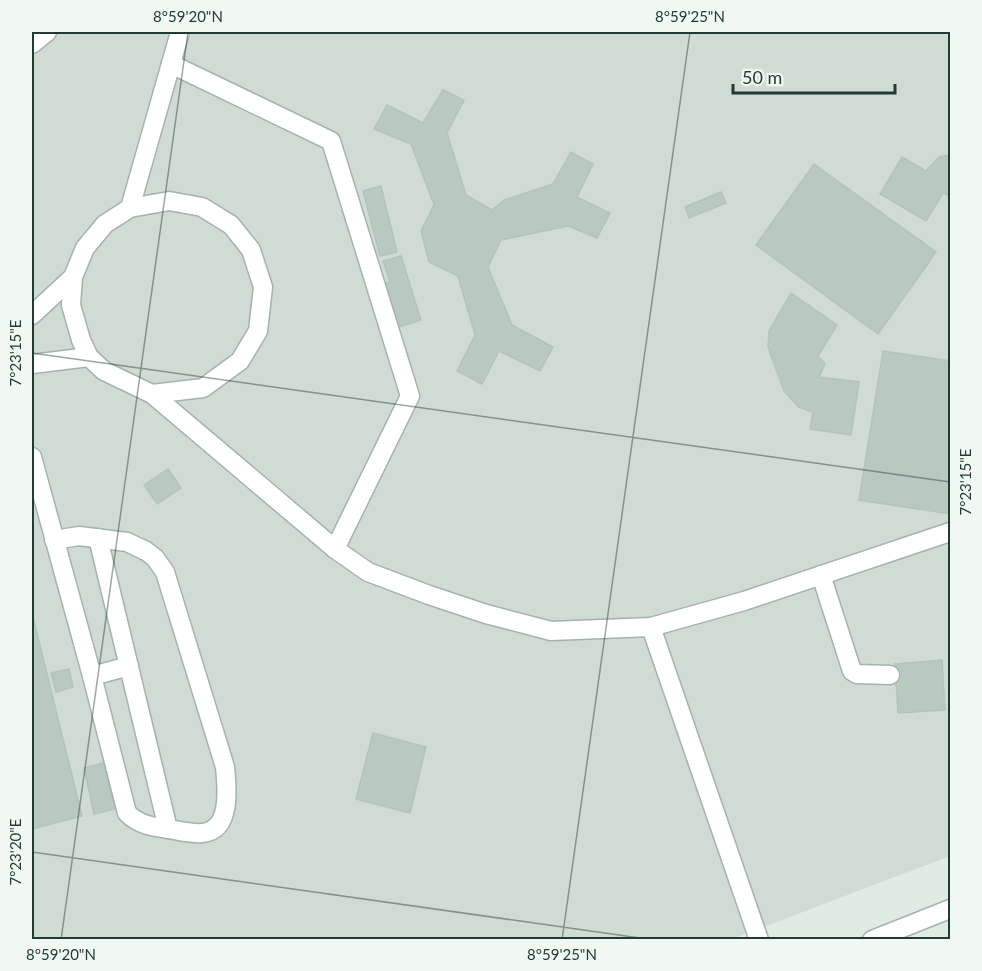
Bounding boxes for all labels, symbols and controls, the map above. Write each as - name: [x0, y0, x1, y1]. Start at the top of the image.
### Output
- text: 8°59'20"N: [153, 7, 223, 25]
- text: 8°59'25"N: [655, 7, 725, 25]
- scale bar: [733, 57, 895, 95]
- text: 50 m: [742, 66, 782, 88]
- text: 7°23'15"E: [6, 320, 24, 387]
- text: 7°23'15"E: [956, 449, 974, 516]
- text: 7°23'20"E: [6, 819, 24, 886]
- text: 8°59'20"N: [26, 945, 96, 963]
- text: 8°59'25"N: [527, 945, 597, 963]

